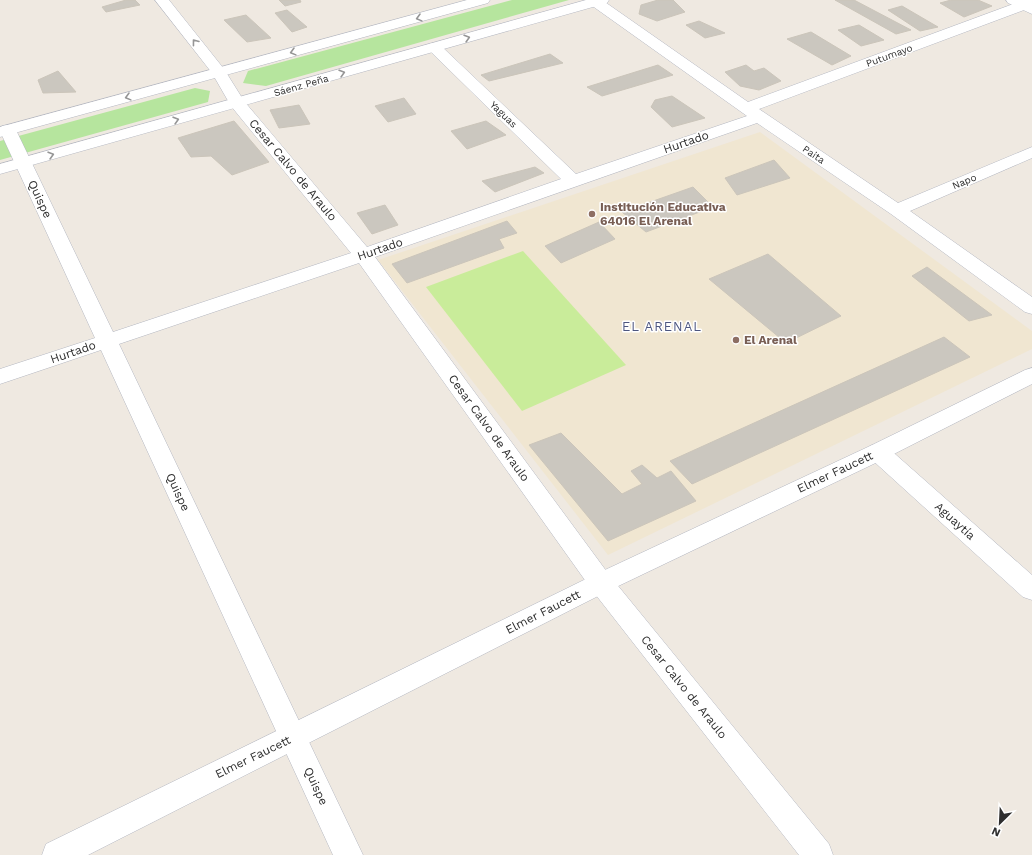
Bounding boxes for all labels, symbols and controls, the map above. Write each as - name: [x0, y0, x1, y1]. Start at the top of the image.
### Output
- one-way arrow: [416, 13, 422, 21]
- one-way arrow: [463, 34, 470, 43]
- one-way arrow: [192, 39, 199, 46]
- street label: Putumayo: [864, 42, 914, 69]
- one-way arrow: [290, 47, 297, 56]
- one-way arrow: [338, 69, 345, 78]
- street label: Sáenz Peña: [273, 72, 330, 99]
- one-way arrow: [124, 92, 131, 101]
- street label: Yaguas: [488, 99, 519, 130]
- one-way arrow: [173, 116, 179, 124]
- street label: Cesar Calvo de Araulo: [246, 116, 340, 224]
- street label: Hurtado: [661, 128, 711, 156]
- street label: Paita: [801, 143, 827, 166]
- one-way arrow: [47, 151, 54, 160]
- street label: Napo: [950, 171, 978, 191]
- street label: Quispe: [25, 178, 55, 220]
- place label: Institución Educativa 64016 El Arenal: [600, 200, 726, 228]
- marker: Institución Educativa 64016 El Arenal: [587, 209, 597, 219]
- street label: Hurtado: [355, 235, 405, 263]
- district label: EL ARENAL: [622, 319, 702, 334]
- place label: El Arenal: [744, 333, 797, 347]
- marker: El Arenal: [731, 335, 741, 345]
- street label: Hurtado: [48, 338, 98, 366]
- street label: Cesar Calvo de Araulo: [445, 372, 533, 484]
- street label: Elmer Faucett: [795, 448, 875, 496]
- street label: Quispe: [163, 471, 193, 513]
- street label: Aguaytía: [932, 499, 978, 543]
- street label: Elmer Faucett: [503, 587, 583, 637]
- street label: Cesar Calvo de Araulo: [638, 633, 730, 741]
- street label: Elmer Faucett: [213, 733, 293, 781]
- street label: Quispe: [301, 765, 331, 807]
- north arrow: [980, 803, 1020, 843]
- text: N: [990, 824, 1003, 839]

